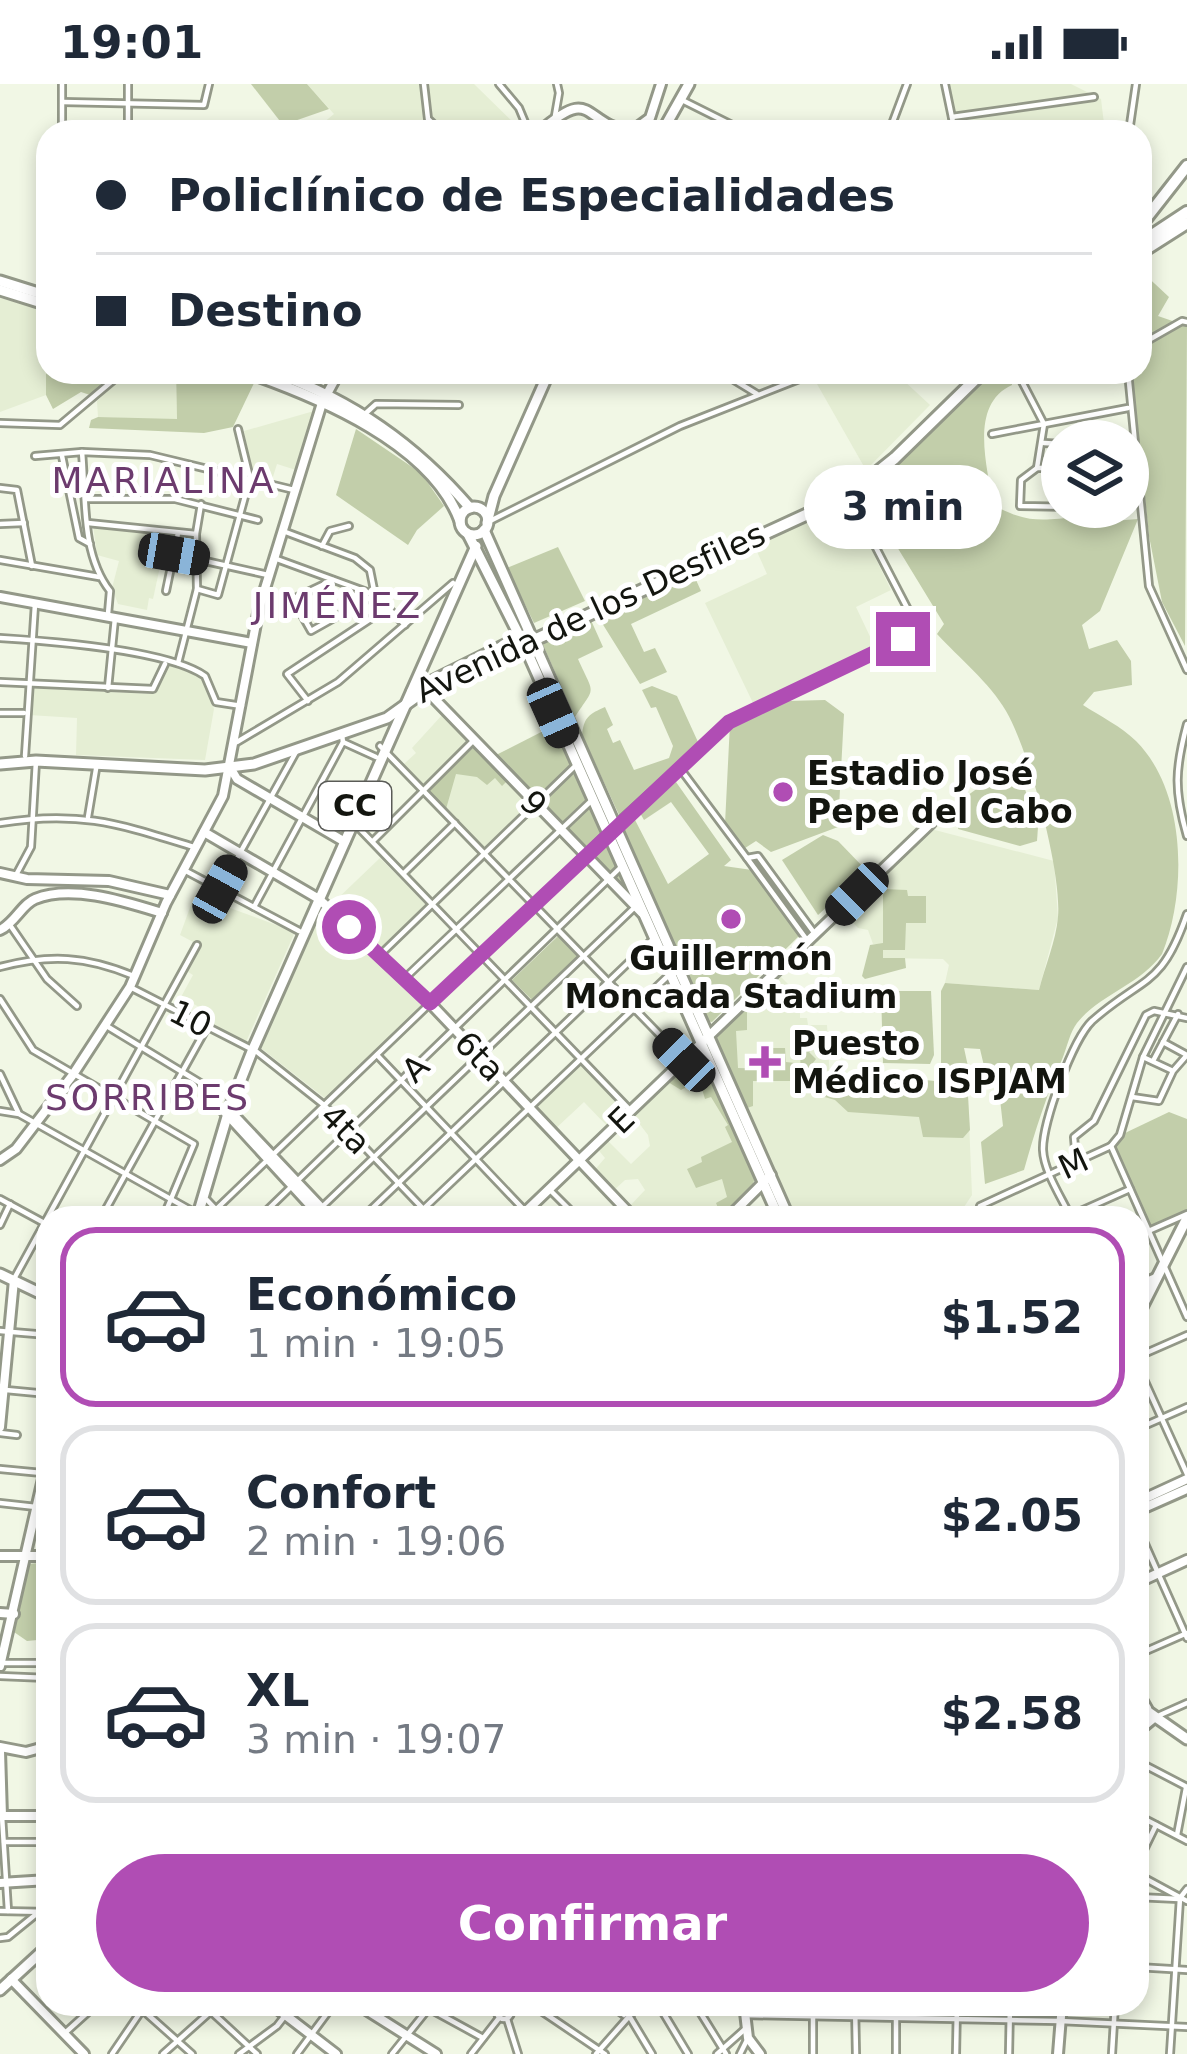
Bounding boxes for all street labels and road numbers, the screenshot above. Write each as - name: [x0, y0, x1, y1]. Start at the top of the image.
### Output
- street label: Avenida de los Desfiles: [409, 514, 771, 711]
- road number: CC: [319, 782, 391, 830]
- street label: 9: [512, 782, 555, 824]
- street label: 10: [163, 992, 218, 1045]
- street label: 6ta: [447, 1023, 512, 1089]
- street label: A: [394, 1046, 437, 1090]
- street label: 4ta: [313, 1096, 379, 1162]
- street label: E: [600, 1099, 642, 1142]
- street label: M: [1052, 1140, 1094, 1187]

